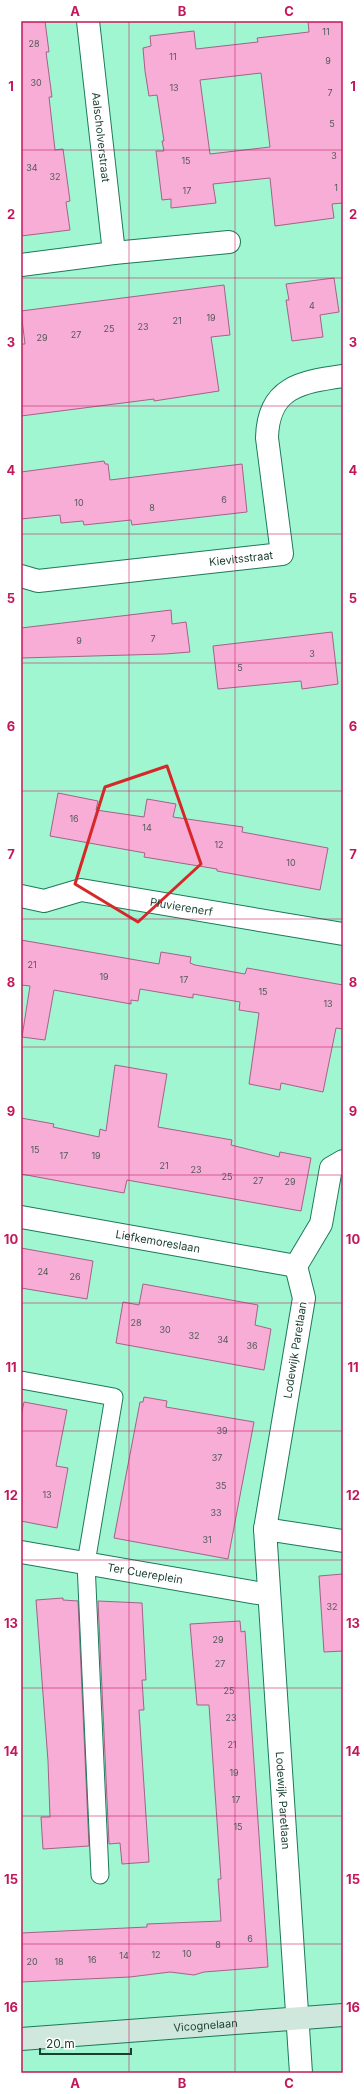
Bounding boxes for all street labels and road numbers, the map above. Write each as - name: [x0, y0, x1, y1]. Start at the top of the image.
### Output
- street label: Aalscholverstraat: [89, 92, 113, 183]
- street label: Kievitsstraat: [208, 548, 274, 569]
- street label: Pluvierenerf: [149, 895, 214, 919]
- street label: Liefkemoreslaan: [114, 1227, 201, 1256]
- street label: Lodewijk Paretlaan: [280, 1301, 310, 1399]
- street label: Ter Cuereplein: [106, 1560, 184, 1587]
- street label: Lodewijk Paretlaan: [273, 1751, 293, 1850]
- street label: Vicognelaan: [173, 2016, 238, 2035]

